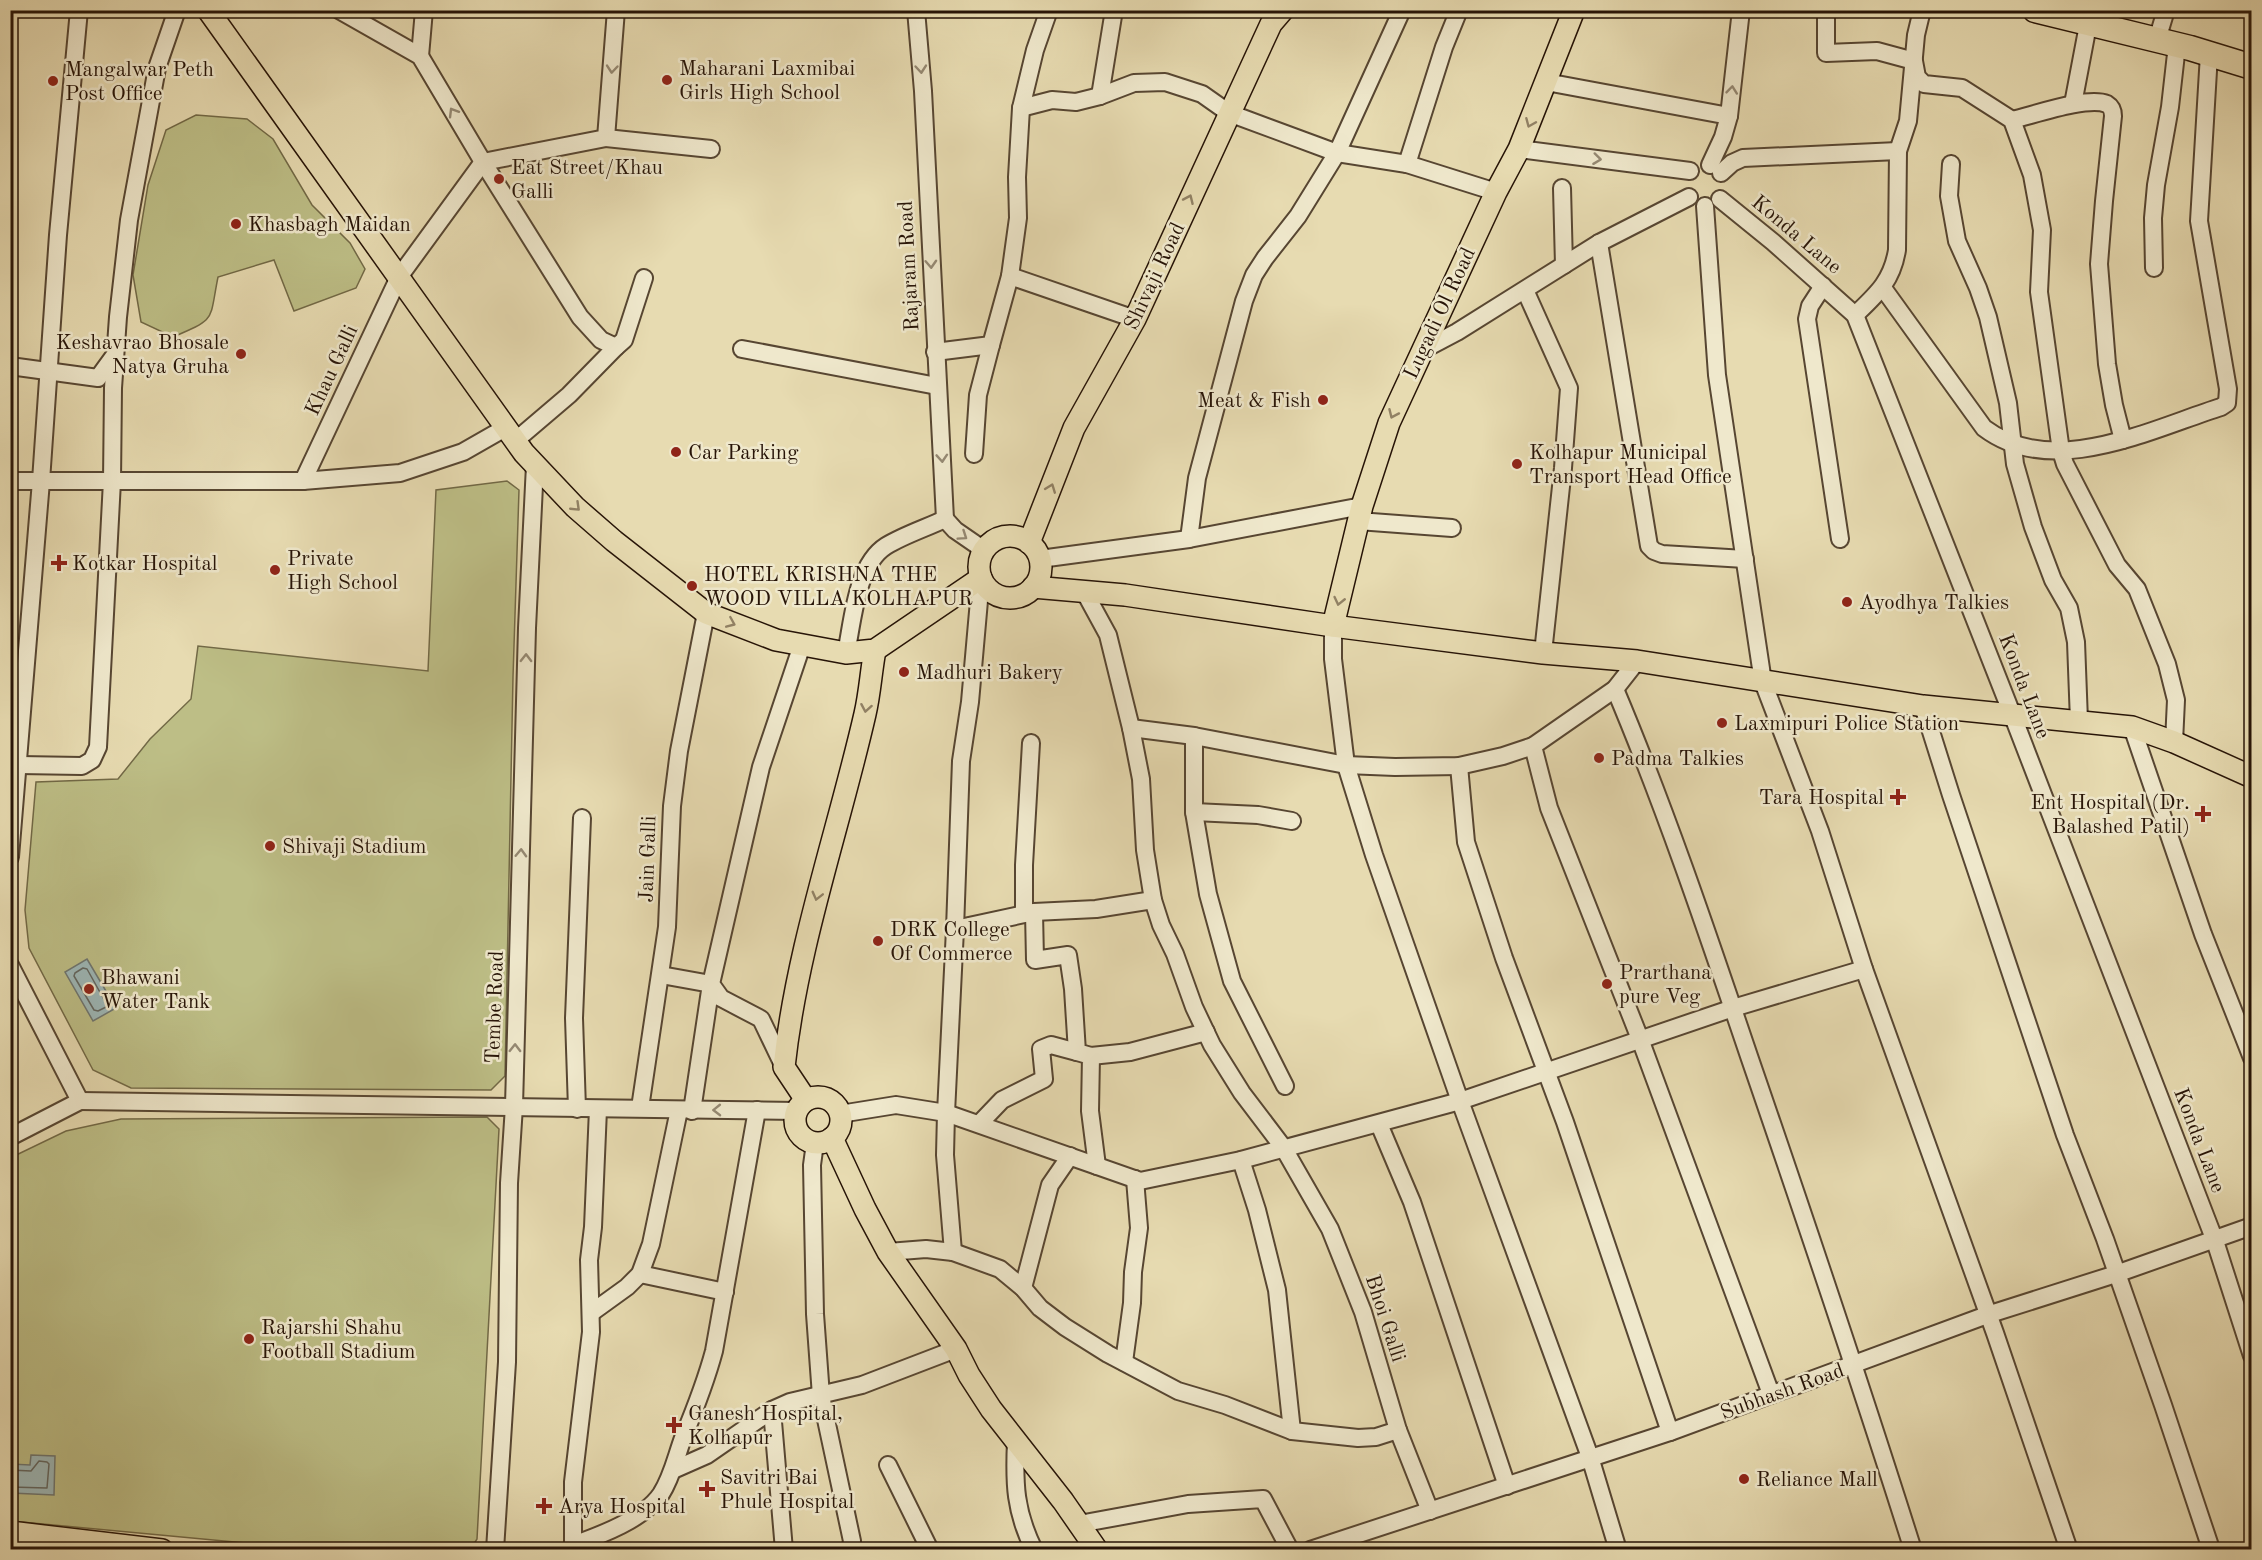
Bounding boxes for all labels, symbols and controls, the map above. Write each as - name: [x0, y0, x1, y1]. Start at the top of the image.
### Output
- place label: Maharani Laxmibai Girls High School: [679, 59, 855, 104]
- place label: Mangalwar Peth Post Office: [65, 60, 214, 105]
- one-way arrow: [606, 64, 619, 73]
- one-way arrow: [914, 64, 927, 73]
- marker: Maharani Laxmibai Girls High School: [660, 73, 674, 87]
- marker: Mangalwar Peth Post Office: [46, 74, 60, 88]
- one-way arrow: [1725, 85, 1738, 94]
- one-way arrow: [449, 108, 460, 118]
- one-way arrow: [1525, 117, 1537, 128]
- one-way arrow: [1593, 153, 1602, 165]
- place label: Eat Street/Khau Galli: [511, 158, 663, 203]
- marker: Eat Street/Khau Galli: [492, 172, 506, 186]
- street label: Konda Lane: [1747, 192, 1845, 279]
- one-way arrow: [1182, 195, 1194, 206]
- street label: Rajaram Road: [896, 200, 923, 332]
- place label: Khasbagh Maidan: [248, 215, 411, 236]
- marker: Khasbagh Maidan: [229, 217, 243, 231]
- street label: Shivaji Road: [1121, 220, 1189, 334]
- street label: Lugadi Ol Road: [1401, 245, 1480, 383]
- one-way arrow: [924, 259, 937, 268]
- street label: Khau Galli: [302, 322, 362, 419]
- place label: Keshavrao Bhosale Natya Gruha: [56, 333, 229, 378]
- marker: Keshavrao Bhosale Natya Gruha: [234, 347, 248, 361]
- place label: Meat & Fish: [1197, 391, 1311, 412]
- marker: Meat & Fish: [1316, 393, 1330, 407]
- one-way arrow: [1388, 407, 1400, 418]
- place label: Car Parking: [688, 443, 799, 464]
- place label: Kolhapur Municipal Transport Head Office: [1529, 443, 1732, 488]
- marker: Car Parking: [669, 445, 683, 459]
- one-way arrow: [935, 454, 948, 463]
- marker: Kolhapur Municipal Transport Head Office: [1510, 457, 1524, 471]
- one-way arrow: [1043, 484, 1056, 494]
- one-way arrow: [569, 500, 580, 511]
- one-way arrow: [956, 529, 967, 540]
- place label: Private High School: [287, 549, 398, 594]
- marker: Kotkar Hospital: [50, 554, 68, 572]
- place label: Kotkar Hospital: [72, 554, 218, 575]
- marker: Private High School: [268, 563, 282, 577]
- place label: HOTEL KRISHNA THE WOOD VILLA KOLHAPUR: [704, 565, 973, 610]
- marker: HOTEL KRISHNA THE WOOD VILLA KOLHAPUR: [685, 579, 699, 593]
- place label: Ayodhya Talkies: [1859, 593, 2009, 614]
- marker: Ayodhya Talkies: [1840, 595, 1854, 609]
- one-way arrow: [1334, 596, 1347, 606]
- one-way arrow: [725, 616, 736, 628]
- street label: Konda Lane: [1994, 631, 2053, 742]
- one-way arrow: [520, 653, 532, 662]
- place label: Madhuri Bakery: [916, 663, 1063, 684]
- marker: Madhuri Bakery: [897, 665, 911, 679]
- one-way arrow: [860, 702, 873, 712]
- place label: Laxmipuri Police Station: [1734, 714, 1959, 735]
- marker: Laxmipuri Police Station: [1715, 716, 1729, 730]
- place label: Padma Talkies: [1611, 749, 1744, 770]
- marker: Padma Talkies: [1592, 751, 1606, 765]
- place label: Tara Hospital: [1759, 788, 1884, 809]
- marker: Tara Hospital: [1889, 788, 1907, 806]
- place label: Ent Hospital (Dr. Balashed Patil): [2030, 793, 2190, 838]
- marker: Ent Hospital (Dr. Balashed Patil): [2194, 805, 2212, 823]
- street label: Jain Galli: [636, 815, 661, 903]
- place label: Shivaji Stadium: [282, 837, 426, 858]
- marker: Shivaji Stadium: [263, 839, 277, 853]
- one-way arrow: [515, 848, 527, 857]
- one-way arrow: [811, 891, 824, 901]
- place label: DRK College Of Commerce: [890, 920, 1012, 965]
- marker: DRK College Of Commerce: [871, 934, 885, 948]
- street label: Tembe Road: [483, 950, 508, 1064]
- place label: Prarthana pure Veg: [1619, 963, 1712, 1008]
- place label: Bhawani Water Tank: [101, 968, 210, 1013]
- marker: Prarthana pure Veg: [1600, 977, 1614, 991]
- marker: Bhawani Water Tank: [82, 982, 96, 996]
- one-way arrow: [509, 1043, 521, 1052]
- street label: Konda Lane: [2169, 1085, 2228, 1196]
- one-way arrow: [713, 1104, 722, 1117]
- street label: Bhoi Galli: [1361, 1272, 1409, 1365]
- place label: Rajarshi Shahu Football Stadium: [261, 1318, 415, 1363]
- marker: Rajarshi Shahu Football Stadium: [242, 1332, 256, 1346]
- street label: Subhash Road: [1718, 1360, 1847, 1425]
- place label: Ganesh Hospital, Kolhapur: [688, 1404, 843, 1449]
- marker: Ganesh Hospital, Kolhapur: [665, 1416, 683, 1434]
- place label: Savitri Bai Phule Hospital: [720, 1468, 854, 1513]
- place label: Reliance Mall: [1756, 1470, 1878, 1491]
- marker: Reliance Mall: [1737, 1472, 1751, 1486]
- marker: Savitri Bai Phule Hospital: [698, 1480, 716, 1498]
- marker: Arya Hospital: [535, 1497, 553, 1515]
- place label: Arya Hospital: [558, 1497, 686, 1518]

